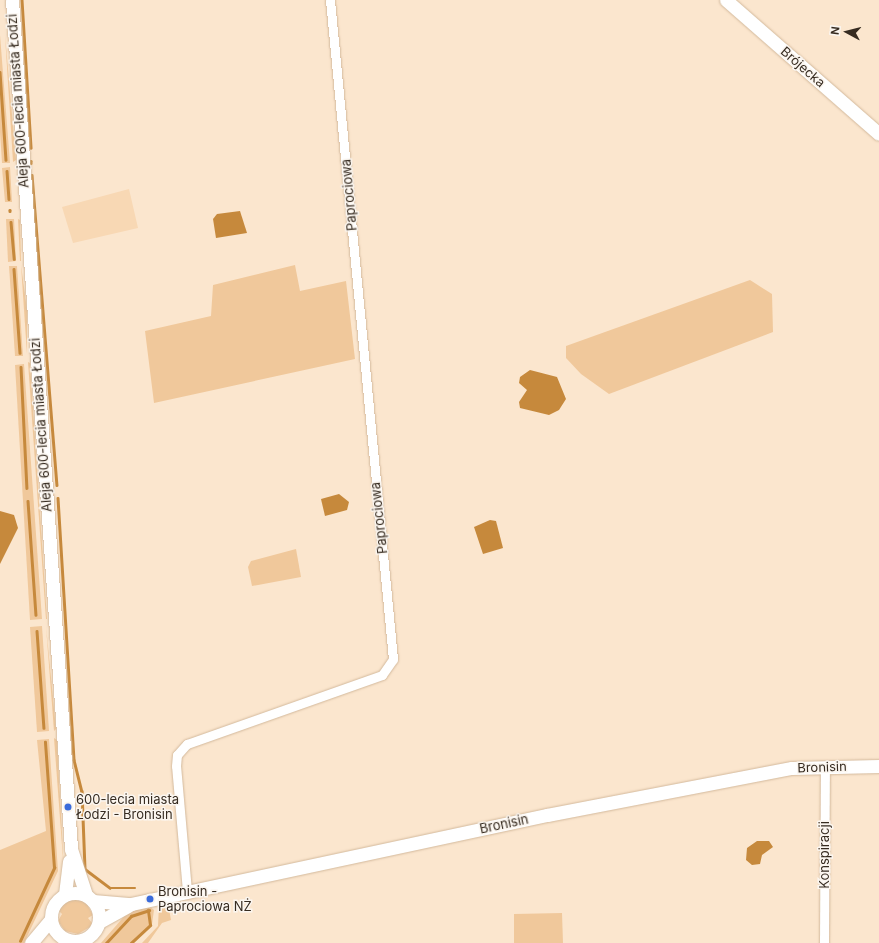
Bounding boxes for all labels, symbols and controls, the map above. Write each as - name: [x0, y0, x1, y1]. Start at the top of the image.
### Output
- north arrow: [827, 12, 867, 52]
- street label: Aleja 600-lecia miasta Łodzi: [4, 14, 32, 188]
- text: N: [828, 26, 843, 36]
- street label: Brójecka: [778, 44, 828, 90]
- street label: Paprociowa: [338, 158, 360, 232]
- street label: Aleja 600-lecia miasta Łodzi: [27, 338, 55, 512]
- street label: Paprociowa: [367, 481, 391, 555]
- street label: Bronisin: [797, 758, 847, 776]
- place label: 600-lecia miasta Łodzi - Bronisin: [76, 792, 179, 823]
- marker: 600-lecia miasta Łodzi - Bronisin: [63, 802, 73, 812]
- street label: Bronisin: [478, 811, 530, 837]
- street label: Konspiracji: [816, 821, 832, 889]
- place label: Bronisin - Paprociowa NŻ: [158, 884, 252, 915]
- marker: Bronisin - Paprociowa NŻ: [145, 894, 155, 904]

